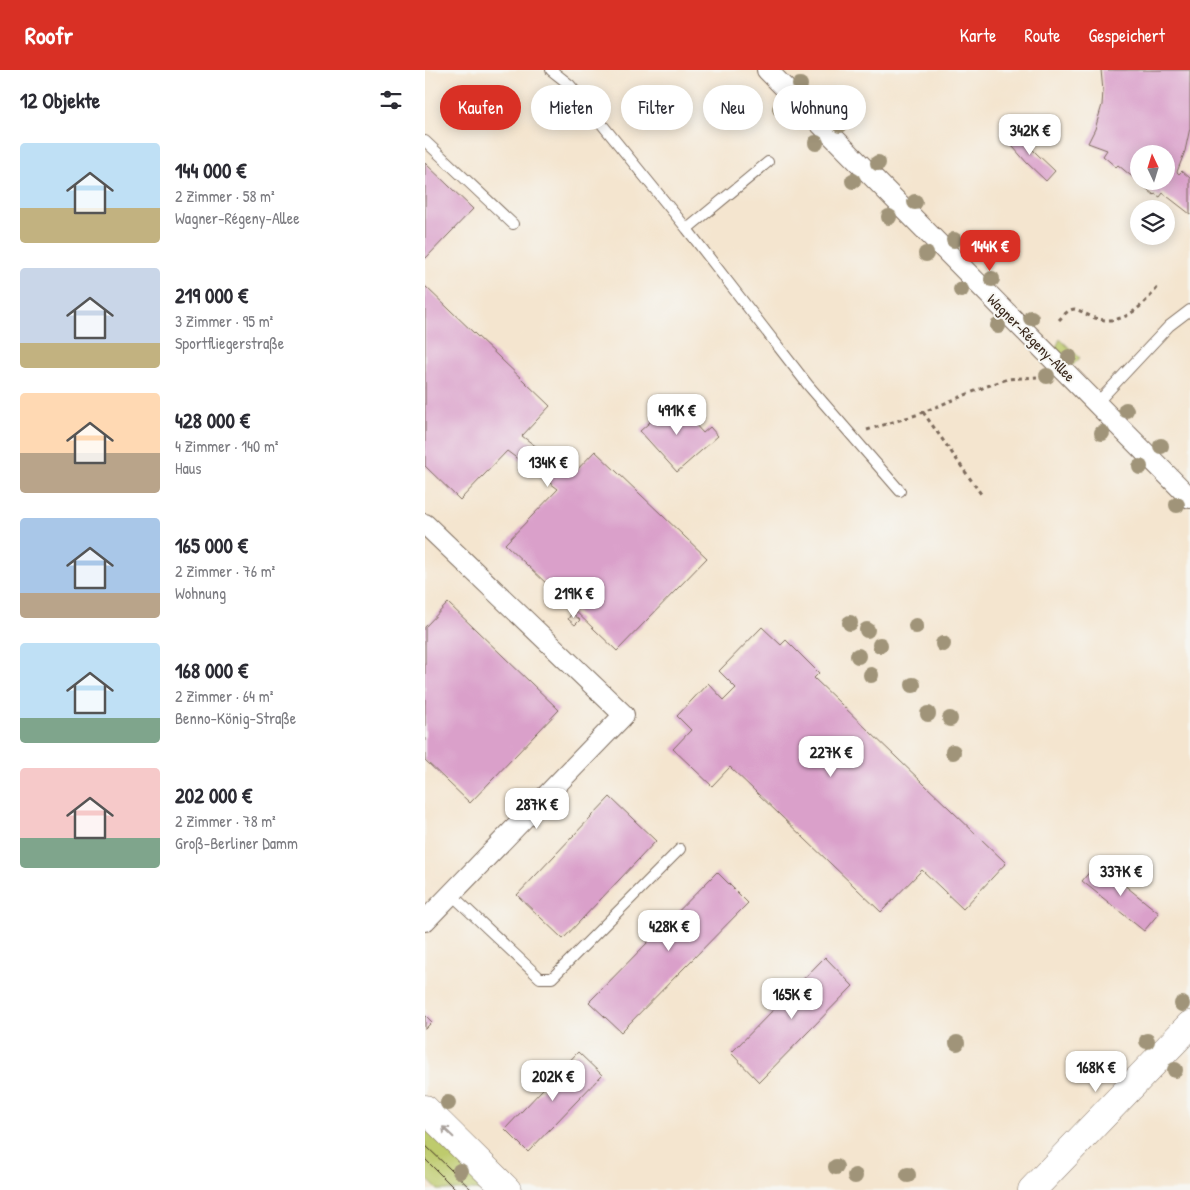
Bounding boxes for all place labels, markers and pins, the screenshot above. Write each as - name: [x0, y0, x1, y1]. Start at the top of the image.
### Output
- pin: 342K €: [989, 114, 1071, 156]
- pin: 144K €: [949, 230, 1031, 272]
- pin: 491K €: [636, 394, 718, 436]
- pin: 134K €: [507, 446, 589, 488]
- pin: 219K €: [533, 576, 615, 619]
- pin: 227K €: [790, 736, 872, 778]
- pin: 287K €: [496, 788, 578, 830]
- pin: 337K €: [1080, 854, 1162, 897]
- pin: 428K €: [628, 910, 710, 952]
- pin: 165K €: [751, 978, 833, 1020]
- pin: 168K €: [1055, 1050, 1137, 1093]
- pin: 202K €: [512, 1060, 594, 1102]

